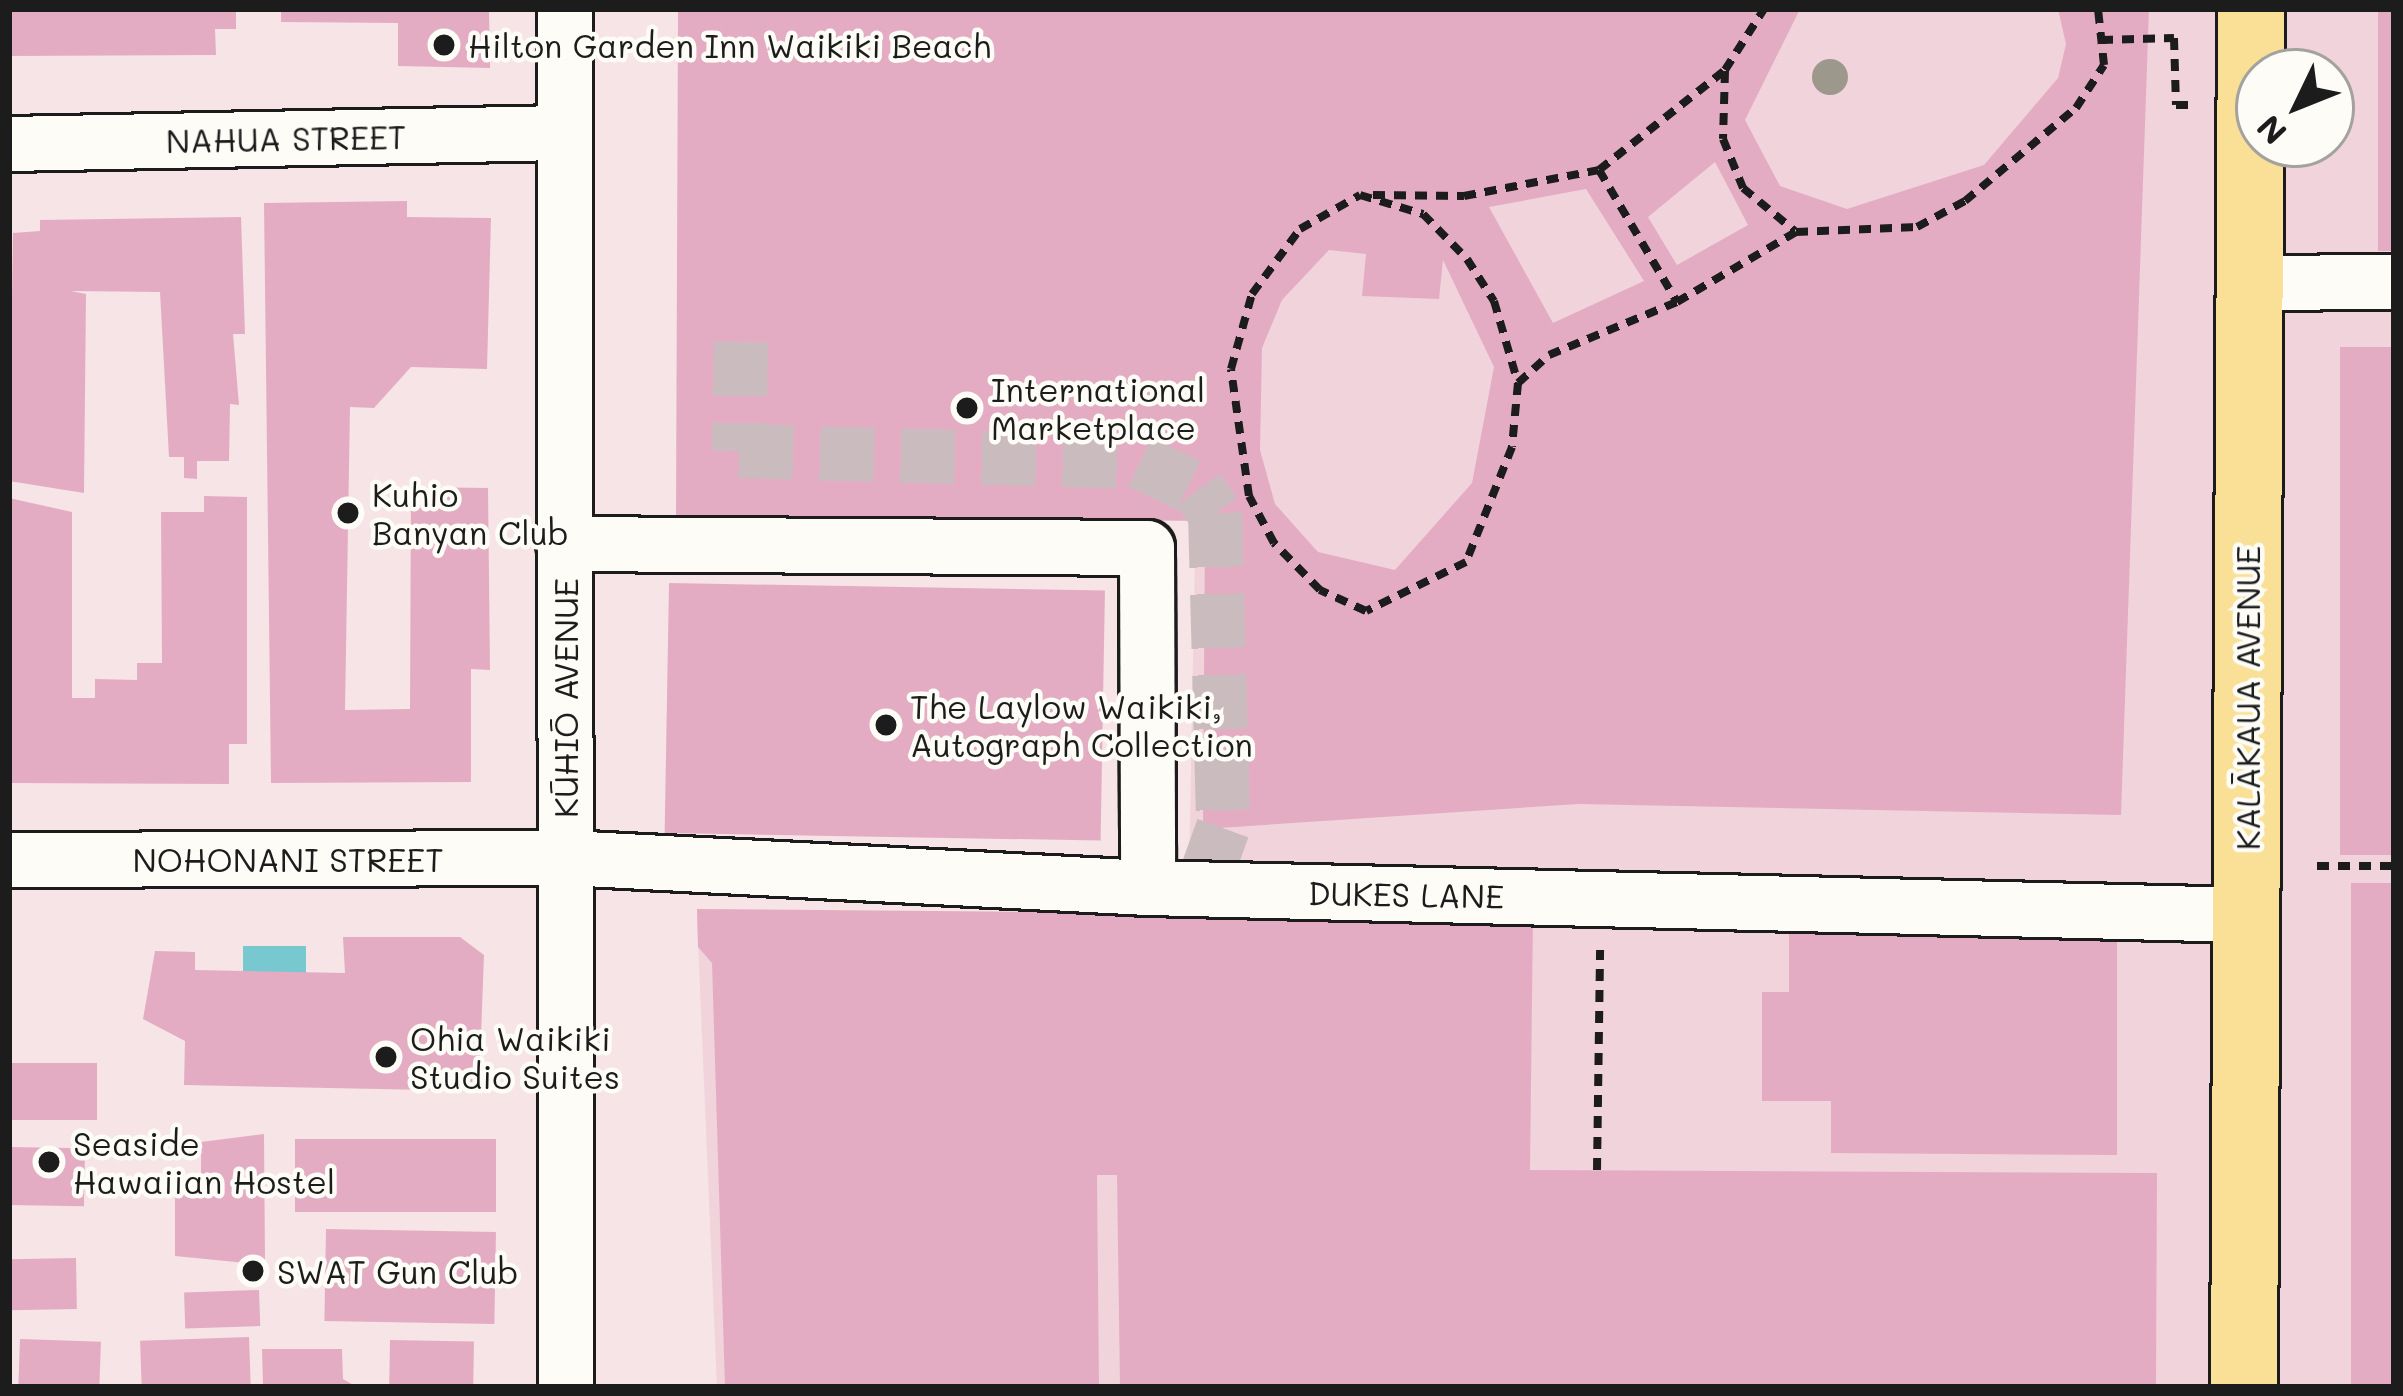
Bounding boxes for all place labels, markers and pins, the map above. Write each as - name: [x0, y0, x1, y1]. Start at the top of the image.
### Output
- place label: Hilton Garden Inn Waikiki Beach: [468, 25, 991, 65]
- marker: Hilton Garden Inn Waikiki Beach: [431, 32, 457, 58]
- place label: International Marketplace: [991, 369, 1205, 447]
- marker: International Marketplace: [954, 395, 980, 421]
- place label: Kuhio Banyan Club: [372, 474, 569, 552]
- marker: Kuhio Banyan Club: [335, 500, 361, 526]
- place label: The Laylow Waikiki, Autograph Collection: [910, 686, 1253, 764]
- marker: The Laylow Waikiki, Autograph Collection: [873, 712, 899, 738]
- place label: Ohia Waikiki Studio Suites: [410, 1018, 620, 1096]
- marker: Ohia Waikiki Studio Suites: [373, 1044, 399, 1070]
- place label: Seaside Hawaiian Hostel: [73, 1123, 335, 1201]
- marker: Seaside Hawaiian Hostel: [36, 1149, 62, 1175]
- place label: SWAT Gun Club: [277, 1251, 519, 1291]
- marker: SWAT Gun Club: [240, 1258, 266, 1284]

